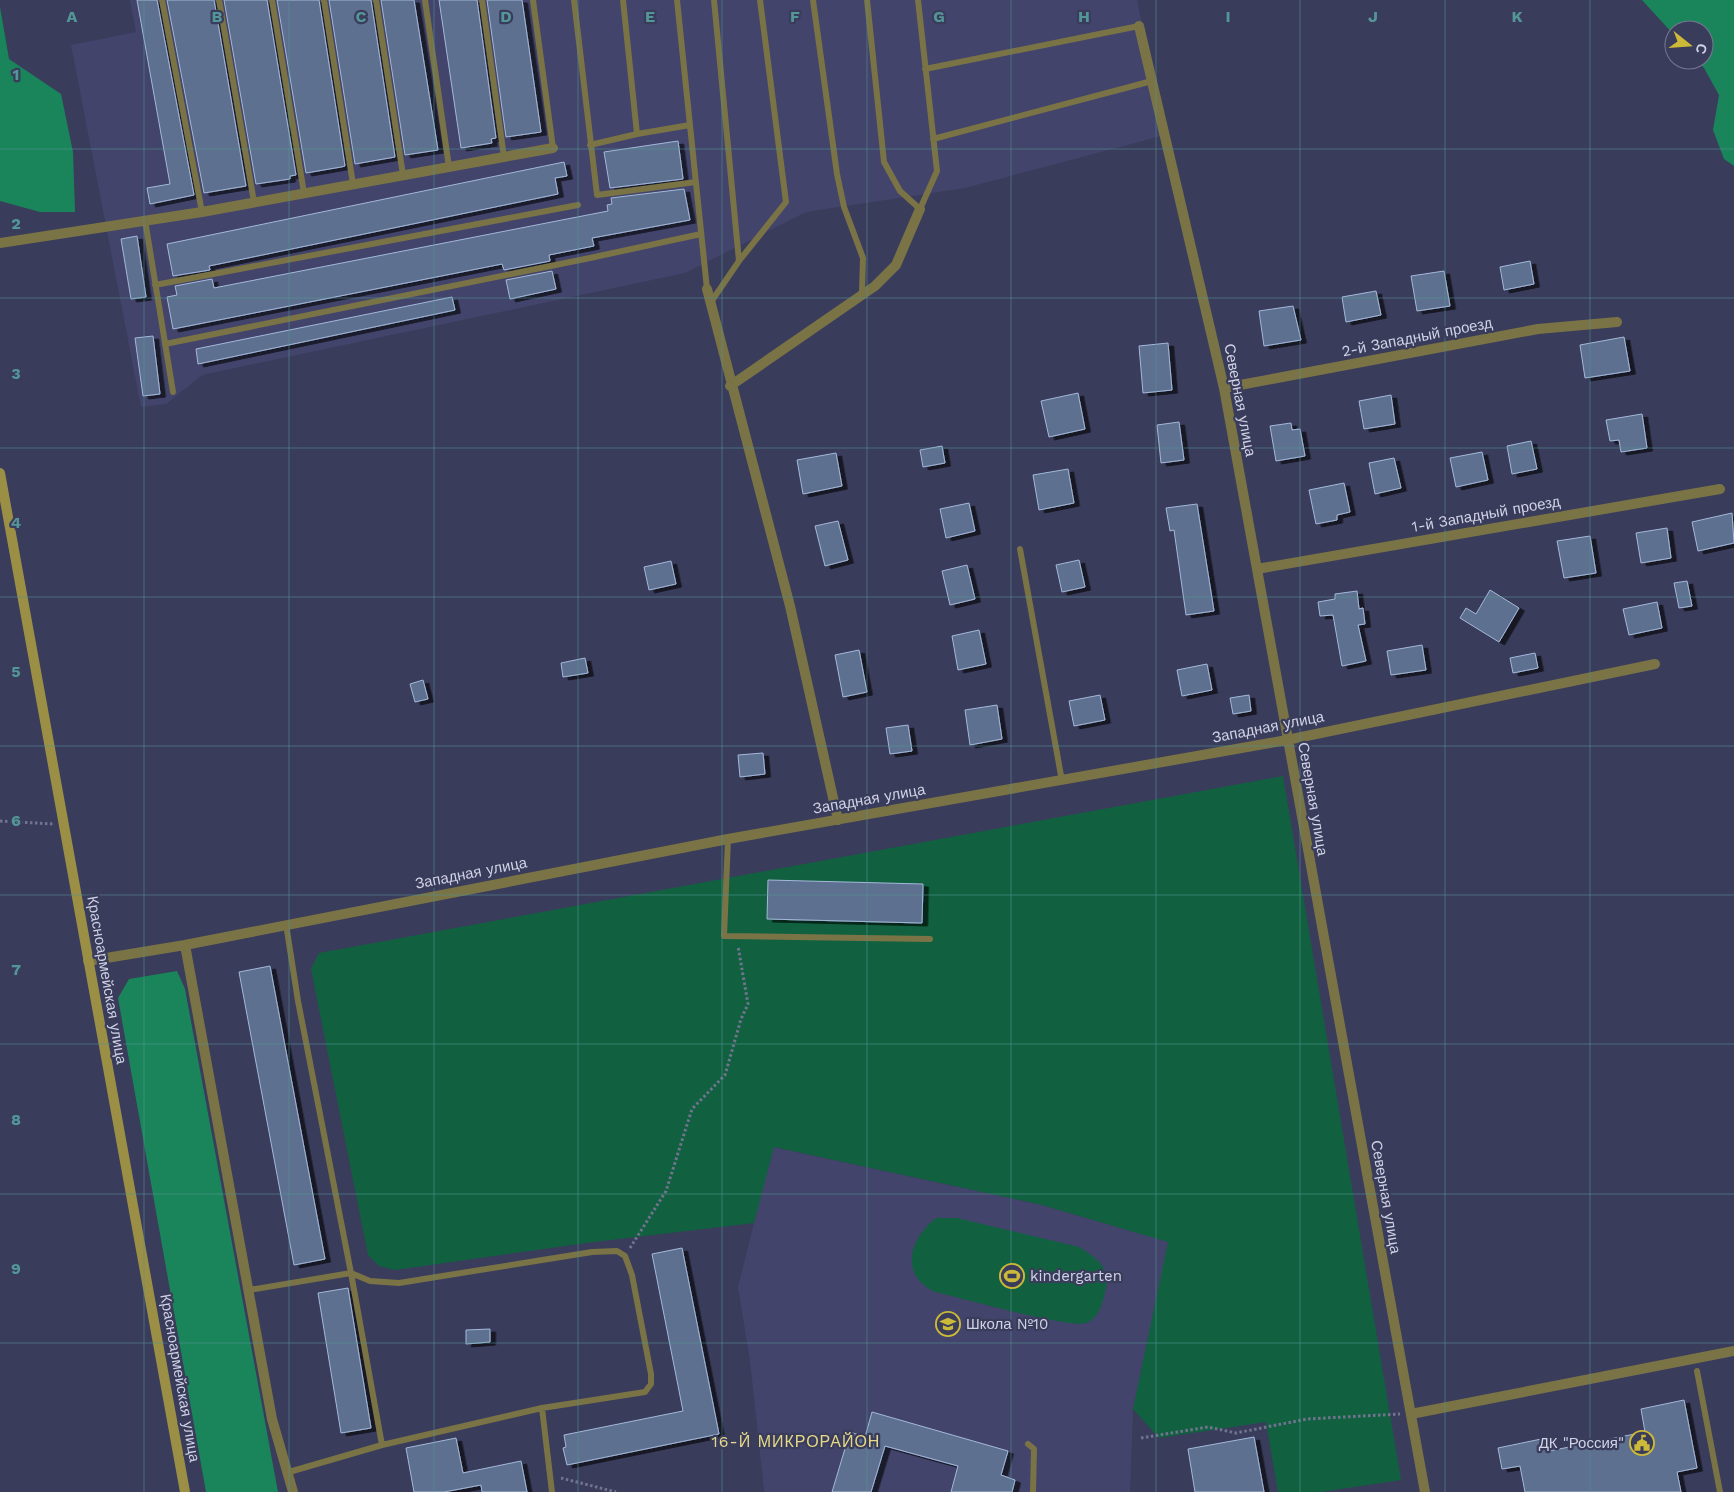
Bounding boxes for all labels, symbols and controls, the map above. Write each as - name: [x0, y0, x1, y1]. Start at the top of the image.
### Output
- text: A: [67, 7, 78, 26]
- text: B: [212, 7, 223, 26]
- text: C: [356, 7, 367, 26]
- text: D: [500, 7, 512, 26]
- text: E: [645, 7, 655, 26]
- text: F: [790, 7, 800, 26]
- text: G: [933, 7, 945, 26]
- text: H: [1078, 7, 1090, 26]
- text: I: [1225, 7, 1231, 26]
- text: J: [1368, 7, 1378, 26]
- text: K: [1511, 7, 1523, 26]
- north arrow: [1664, 20, 1714, 70]
- text: С: [1692, 42, 1711, 56]
- text: 1: [13, 65, 19, 84]
- text: 2: [11, 214, 21, 233]
- street label: 2-й Западный проезд: [1340, 314, 1494, 360]
- street label: Северная улица: [1220, 342, 1260, 459]
- text: 3: [11, 364, 21, 383]
- street label: 1-й Западный проезд: [1410, 492, 1562, 536]
- text: 4: [11, 513, 21, 532]
- text: 5: [11, 662, 21, 681]
- street label: Западная улица: [1210, 707, 1326, 747]
- street label: Северная улица: [1294, 741, 1332, 858]
- street label: Западная улица: [811, 780, 927, 818]
- text: 6: [11, 811, 21, 830]
- street label: Западная улица: [413, 853, 529, 893]
- street label: Красноармейская улица: [83, 894, 131, 1066]
- text: 7: [11, 960, 21, 979]
- text: 8: [11, 1110, 21, 1129]
- street label: Северная улица: [1367, 1139, 1405, 1256]
- text: 9: [11, 1259, 21, 1278]
- sports icon: kindergarten: [999, 1263, 1025, 1289]
- place label: kindergarten: [1030, 1267, 1122, 1285]
- street label: Красноармейская улица: [156, 1292, 204, 1464]
- school or university icon: Школа №10: [935, 1311, 961, 1337]
- place label: Школа №10: [966, 1315, 1048, 1333]
- public building icon: ДК "Россия": [1629, 1430, 1655, 1456]
- district label: 16-Й МИКРОРАЙОН: [712, 1432, 880, 1451]
- place label: ДК "Россия": [1539, 1434, 1624, 1452]

